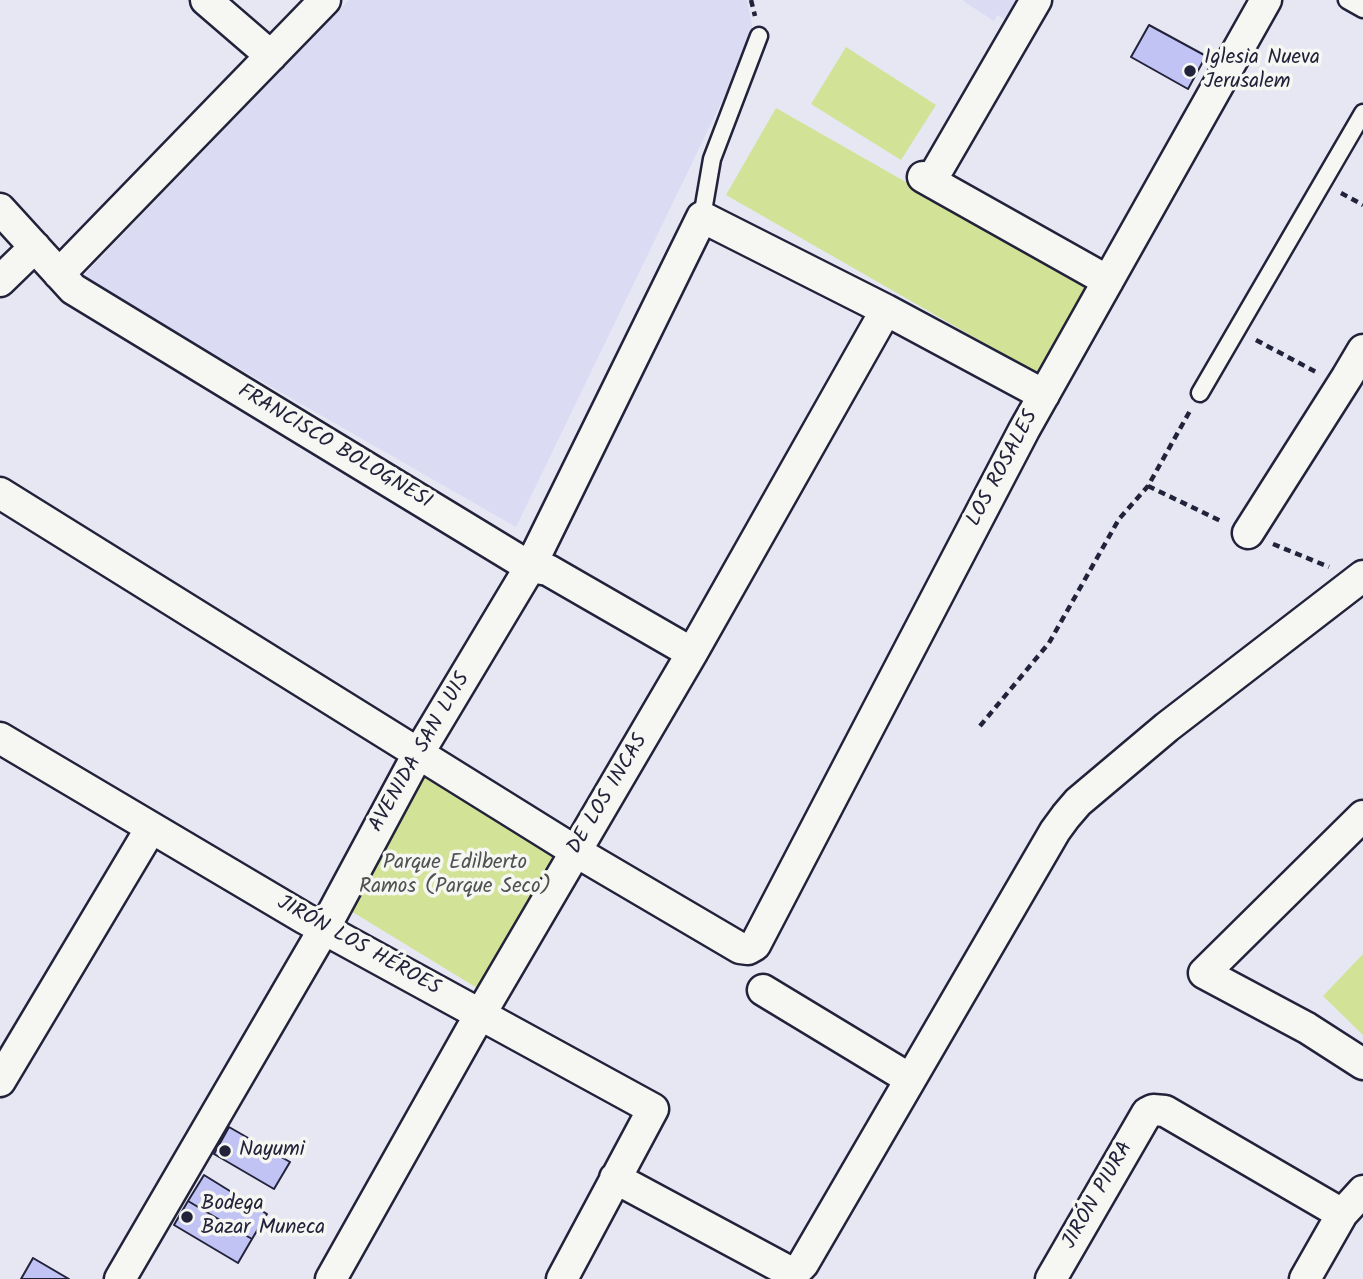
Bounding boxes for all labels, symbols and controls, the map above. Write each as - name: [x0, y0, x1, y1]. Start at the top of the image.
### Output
- place label: Iglesia Nueva Jerusalem: [1204, 46, 1320, 96]
- marker: Iglesia Nueva Jerusalem: [1182, 63, 1198, 79]
- street label: FRANCISCO BOLOGNESI: [232, 380, 436, 516]
- street label: LOS ROSALES: [963, 407, 1045, 531]
- street label: AVENIDA SAN LUIS: [365, 669, 477, 837]
- street label: DE LOS INCAS: [563, 730, 655, 860]
- park label: Parque Edilberto Ramos (Parque Seco): [359, 851, 551, 901]
- street label: JIRÓN LOS HÉROES: [272, 892, 444, 1002]
- place label: Nayumi: [239, 1138, 305, 1164]
- street label: JIRÓN PIURA: [1058, 1138, 1140, 1254]
- marker: Nayumi: [217, 1143, 233, 1159]
- place label: Bodega Bazar Muneca: [201, 1192, 325, 1242]
- marker: Bodega Bazar Muneca: [179, 1209, 195, 1225]

